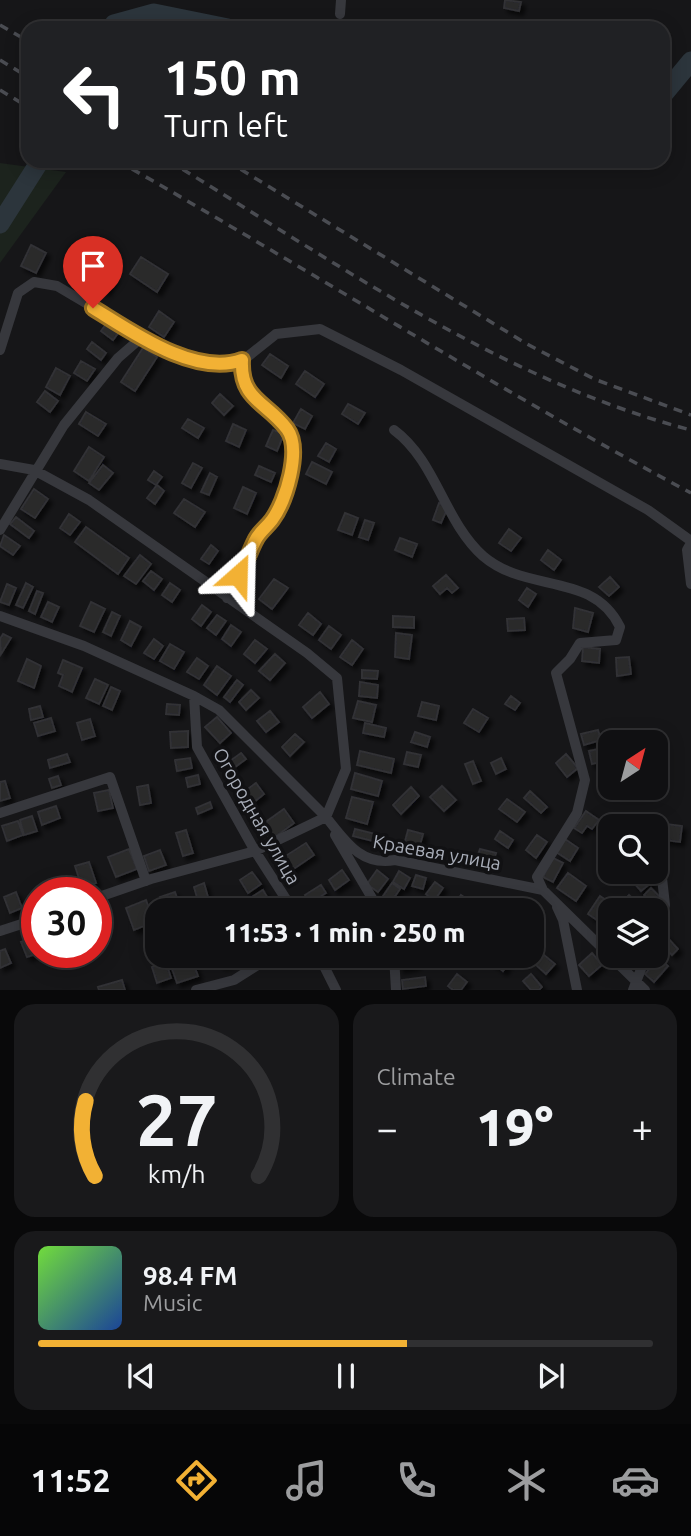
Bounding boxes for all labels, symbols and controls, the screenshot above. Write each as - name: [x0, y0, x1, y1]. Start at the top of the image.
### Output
- icon: left: [49, 49, 140, 140]
- text: 150 m: [164, 49, 301, 104]
- text: Turn left: [164, 107, 288, 143]
- pin: [63, 236, 123, 308]
- icon: arrive: [74, 247, 112, 285]
- position arrow: [201, 538, 275, 612]
- north arrow: [598, 730, 668, 800]
- map controls: [598, 730, 668, 968]
- street label: Огородная улица: [209, 744, 305, 888]
- button: search: [598, 814, 668, 884]
- street label: Краевая улица: [371, 830, 503, 874]
- speed limit sign: 30: [21, 877, 112, 968]
- button: layers: [598, 898, 668, 968]
- text: 11:53 · 1 min · 250 m: [224, 918, 465, 947]
- text: Climate: [377, 1064, 456, 1089]
- text: 27: [135, 1079, 217, 1161]
- text: 19°: [476, 1098, 554, 1156]
- text: −: [377, 1107, 398, 1149]
- text: +: [632, 1107, 653, 1149]
- text: km/h: [147, 1160, 205, 1188]
- text: 98.4 FM: [143, 1261, 237, 1290]
- text: Music: [143, 1290, 202, 1315]
- icon: previous: [122, 1357, 160, 1395]
- icon: pause: [327, 1357, 365, 1395]
- icon: next: [532, 1357, 570, 1395]
- icon: directions: [172, 1456, 221, 1505]
- icon: music: [282, 1456, 331, 1505]
- icon: phone: [392, 1456, 441, 1505]
- icon: climate: [502, 1456, 551, 1505]
- icon: car: [611, 1456, 660, 1505]
- text: 11:52: [30, 1462, 111, 1498]

